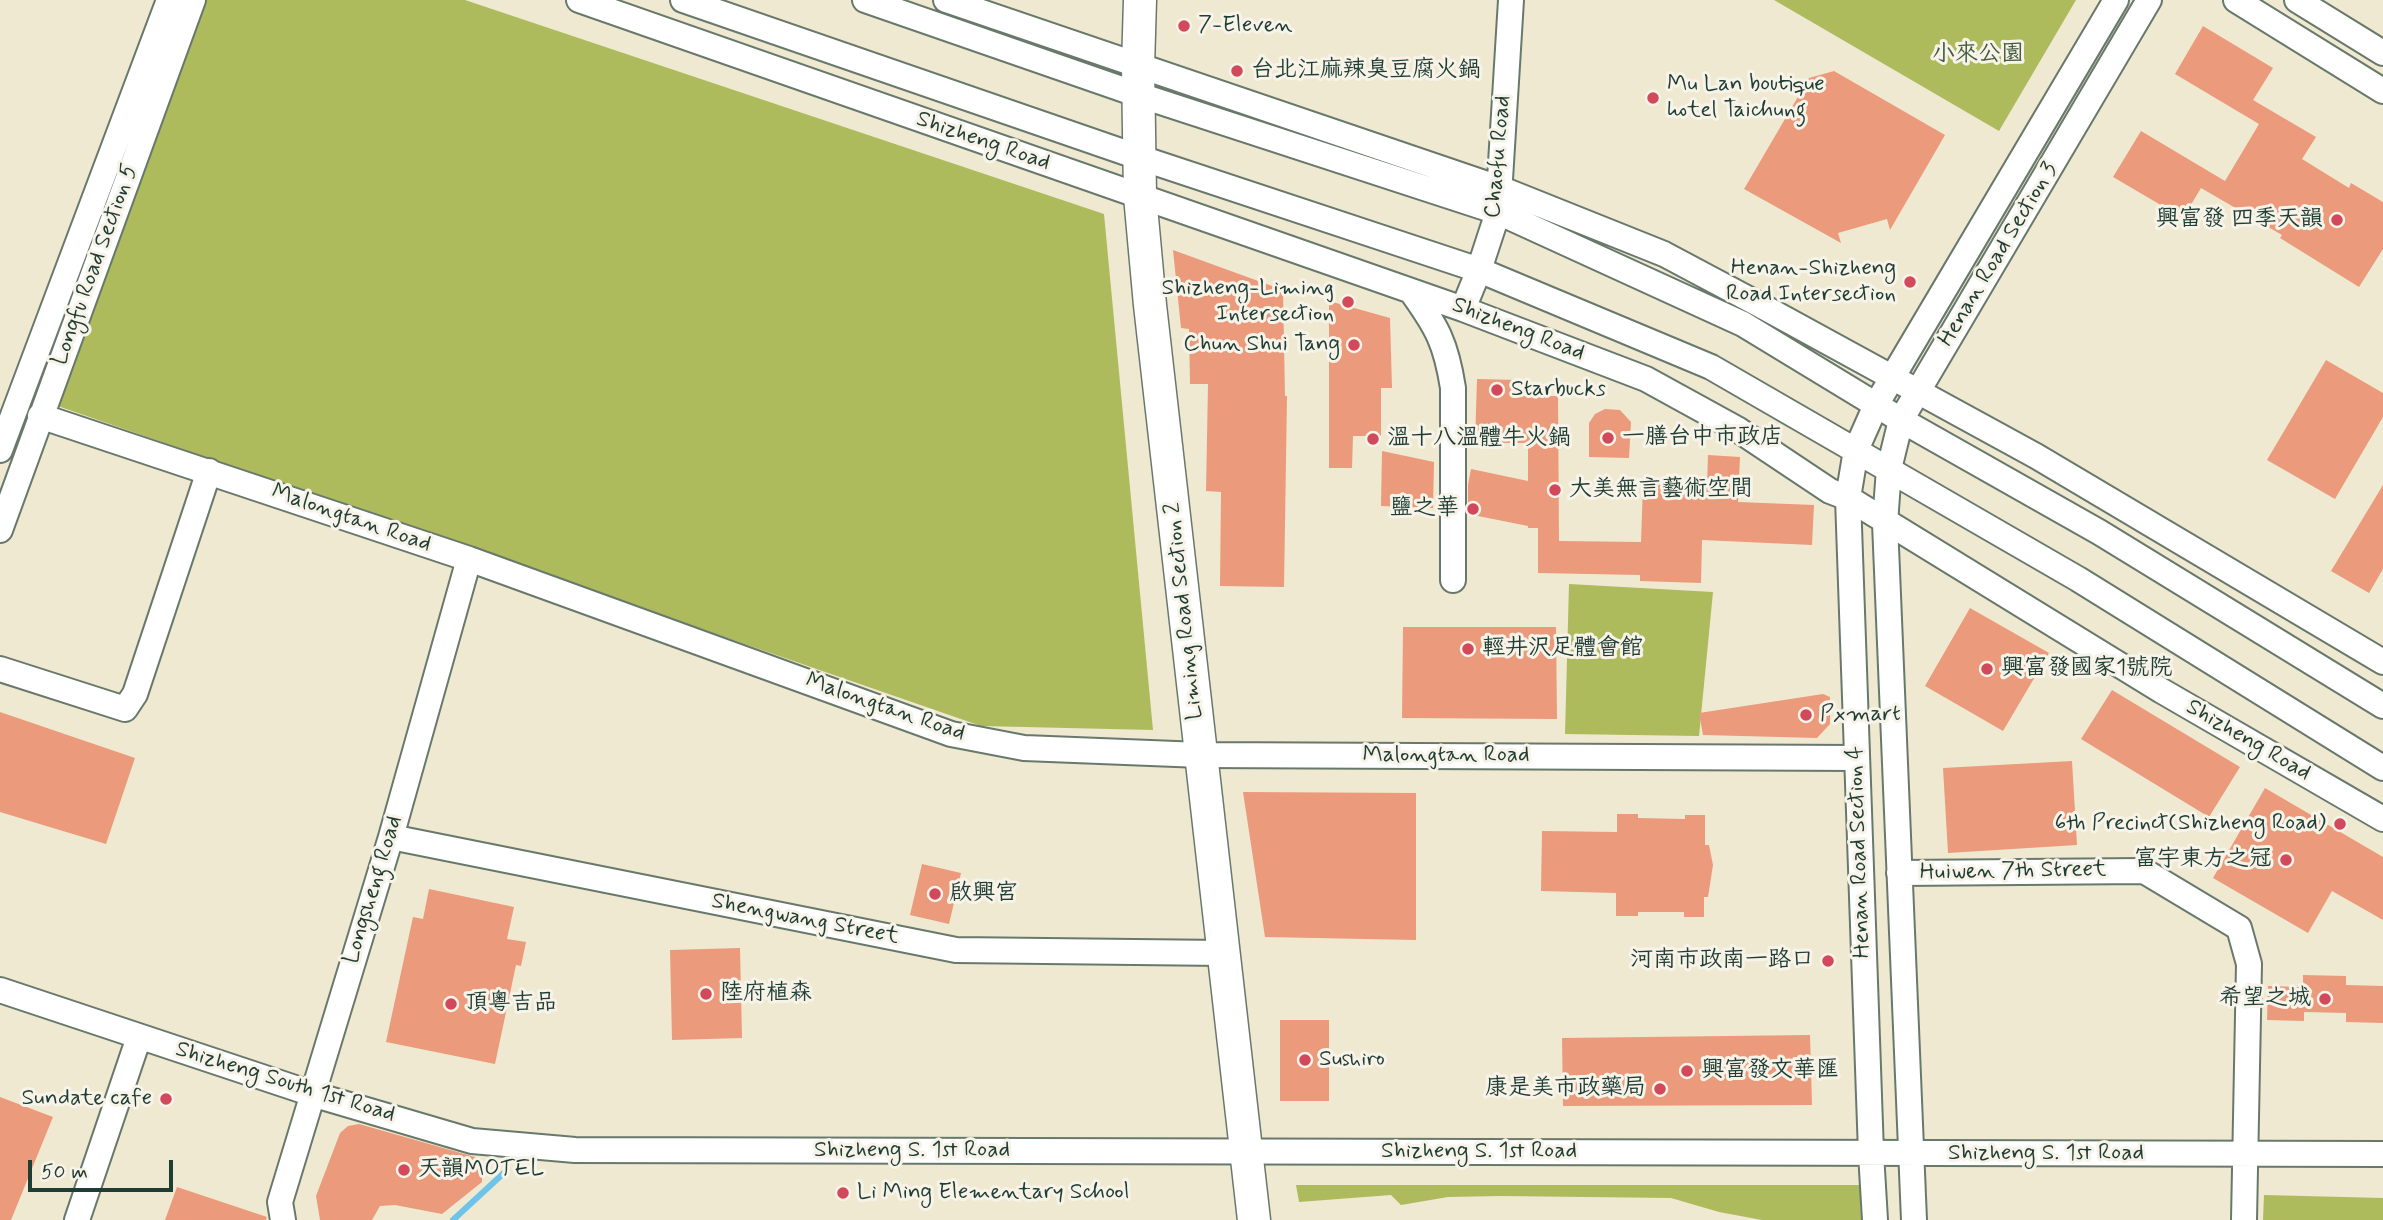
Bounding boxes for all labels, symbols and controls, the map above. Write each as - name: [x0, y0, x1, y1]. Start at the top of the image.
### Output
- place label: 7-Eleven: [1198, 12, 1293, 40]
- marker: 7-Eleven: [1176, 18, 1192, 34]
- park label: 小來公園: [1932, 41, 2024, 69]
- place label: 台北江麻辣臭豆腐火鍋: [1251, 57, 1481, 85]
- marker: 台北江麻辣臭豆腐火鍋: [1229, 63, 1245, 79]
- place label: Mu Lan boutique hotel Taichung: [1667, 71, 1825, 125]
- marker: Mu Lan boutique hotel Taichung: [1645, 90, 1661, 106]
- street label: Chaofu Road: [1480, 94, 1518, 220]
- street label: Shizheng Road: [912, 106, 1054, 178]
- street label: Henan Road Section 3: [1933, 158, 2065, 352]
- street label: Longfu Road Section 5: [47, 161, 145, 369]
- place label: 興富發 四季天韻: [2156, 206, 2323, 234]
- marker: 興富發 四季天韻: [2329, 212, 2345, 228]
- place label: Henan-Shizheng Road Intersection: [1726, 255, 1896, 309]
- marker: Henan-Shizheng Road Intersection: [1902, 274, 1918, 290]
- place label: Shizheng-Liming Intersection: [1161, 275, 1334, 329]
- street label: Shizheng Road: [1448, 292, 1588, 368]
- marker: Shizheng-Liming Intersection: [1340, 294, 1356, 310]
- place label: Chun Shui Tang: [1183, 331, 1340, 359]
- marker: Chun Shui Tang: [1346, 337, 1362, 353]
- place label: Starbucks: [1511, 376, 1606, 404]
- marker: Starbucks: [1489, 382, 1505, 398]
- place label: 一膳台中市政店: [1622, 424, 1783, 452]
- place label: 溫十八溫體牛火鍋: [1387, 425, 1571, 453]
- marker: 一膳台中市政店: [1600, 430, 1616, 446]
- marker: 溫十八溫體牛火鍋: [1365, 431, 1381, 447]
- place label: 大美無言藝術空間: [1569, 476, 1753, 504]
- street label: Malongtan Road: [268, 479, 434, 559]
- marker: 大美無言藝術空間: [1547, 482, 1563, 498]
- place label: 鹽之華: [1390, 495, 1459, 523]
- street label: Liming Road Section 2: [1160, 501, 1210, 721]
- marker: 鹽之華: [1465, 501, 1481, 517]
- place label: 輕井沢足體會館: [1482, 635, 1643, 663]
- marker: 輕井沢足體會館: [1460, 641, 1476, 657]
- place label: 興富發國家1號院: [2001, 655, 2172, 683]
- marker: 興富發國家1號院: [1979, 661, 1995, 677]
- street label: Malongtan Road: [802, 668, 968, 748]
- street label: Shizheng Road: [2181, 694, 2315, 788]
- place label: Pxmart: [1820, 701, 1901, 729]
- marker: Pxmart: [1798, 707, 1814, 723]
- street label: Malongtan Road: [1362, 742, 1530, 770]
- street label: Henan Road Section 4: [1842, 745, 1878, 959]
- place label: 6th Precinct(Shizheng Road): [2054, 810, 2326, 838]
- street label: Longsheng Road: [338, 813, 410, 967]
- marker: 6th Precinct(Shizheng Road): [2332, 816, 2348, 832]
- place label: 富宇東方之冠: [2134, 846, 2272, 874]
- marker: 富宇東方之冠: [2278, 852, 2294, 868]
- street label: Huiwen 7th Street: [1919, 857, 2107, 887]
- place label: 啟興宮: [949, 880, 1018, 908]
- marker: 啟興宮: [927, 886, 943, 902]
- street label: Shengwang Street: [709, 888, 901, 952]
- place label: 河南市政南一路口: [1630, 947, 1814, 975]
- marker: 河南市政南一路口: [1820, 953, 1836, 969]
- place label: 陸府植森: [720, 980, 812, 1008]
- place label: 希望之城: [2219, 985, 2311, 1013]
- marker: 陸府植森: [698, 986, 714, 1002]
- place label: 頂粵吉品: [465, 990, 557, 1018]
- marker: 希望之城: [2317, 991, 2333, 1007]
- marker: 頂粵吉品: [443, 996, 459, 1012]
- street label: Shizheng South 1st Road: [172, 1036, 398, 1130]
- place label: Sushiro: [1319, 1046, 1385, 1074]
- marker: Sushiro: [1297, 1052, 1313, 1068]
- place label: 興富發文華匯: [1701, 1057, 1839, 1085]
- marker: 興富發文華匯: [1679, 1063, 1695, 1079]
- place label: 康是美市政藥局: [1485, 1075, 1646, 1103]
- marker: 康是美市政藥局: [1652, 1081, 1668, 1097]
- place label: Sundate cafe: [21, 1085, 152, 1113]
- marker: Sundate cafe: [158, 1091, 174, 1107]
- street label: Shizheng S. 1st Road: [814, 1137, 1010, 1165]
- street label: Shizheng S. 1st Road: [1381, 1138, 1577, 1166]
- street label: Shizheng S. 1st Road: [1948, 1140, 2144, 1168]
- scale bar: [32, 1146, 177, 1190]
- place label: 天韻MOTEL: [418, 1156, 544, 1184]
- text: 50 m: [41, 1158, 88, 1186]
- marker: 天韻MOTEL: [396, 1162, 412, 1178]
- place label: Li Ming Elementary School: [857, 1179, 1129, 1207]
- marker: Li Ming Elementary School: [835, 1185, 851, 1201]

